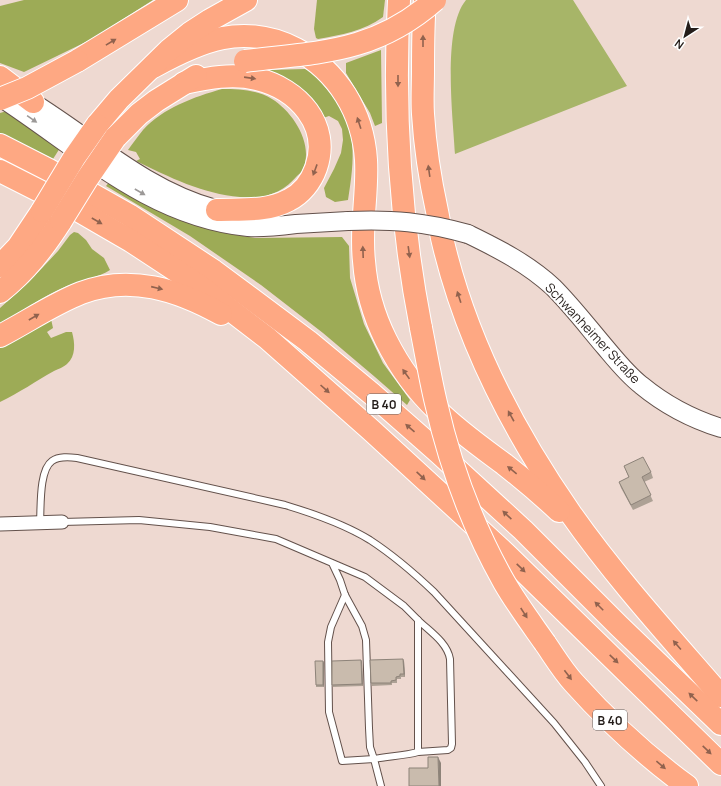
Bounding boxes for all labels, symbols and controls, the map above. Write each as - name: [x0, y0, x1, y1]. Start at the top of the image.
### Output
- north arrow: [665, 16, 705, 56]
- one-way arrow: [420, 34, 426, 47]
- text: N: [671, 36, 686, 53]
- one-way arrow: [105, 38, 117, 45]
- one-way arrow: [244, 75, 256, 81]
- one-way arrow: [394, 75, 401, 87]
- one-way arrow: [27, 115, 38, 123]
- one-way arrow: [355, 117, 361, 129]
- one-way arrow: [312, 164, 318, 176]
- one-way arrow: [426, 165, 432, 177]
- one-way arrow: [134, 189, 146, 196]
- one-way arrow: [91, 218, 103, 225]
- one-way arrow: [360, 245, 366, 258]
- one-way arrow: [406, 246, 412, 259]
- street label: Schwanheimer Straße: [541, 279, 645, 388]
- one-way arrow: [151, 285, 163, 291]
- one-way arrow: [456, 291, 462, 303]
- one-way arrow: [28, 314, 40, 321]
- one-way arrow: [402, 368, 410, 379]
- one-way arrow: [320, 384, 330, 394]
- road number: B 40: [367, 394, 401, 414]
- one-way arrow: [507, 410, 514, 422]
- one-way arrow: [405, 423, 416, 432]
- one-way arrow: [506, 466, 517, 474]
- one-way arrow: [416, 471, 426, 481]
- one-way arrow: [502, 511, 511, 520]
- one-way arrow: [516, 563, 526, 573]
- one-way arrow: [594, 601, 604, 611]
- one-way arrow: [520, 607, 527, 619]
- one-way arrow: [673, 640, 682, 651]
- one-way arrow: [609, 654, 619, 664]
- one-way arrow: [564, 669, 572, 680]
- one-way arrow: [688, 692, 698, 701]
- road number: B 40: [593, 710, 627, 730]
- one-way arrow: [702, 745, 712, 755]
- one-way arrow: [655, 761, 666, 770]

